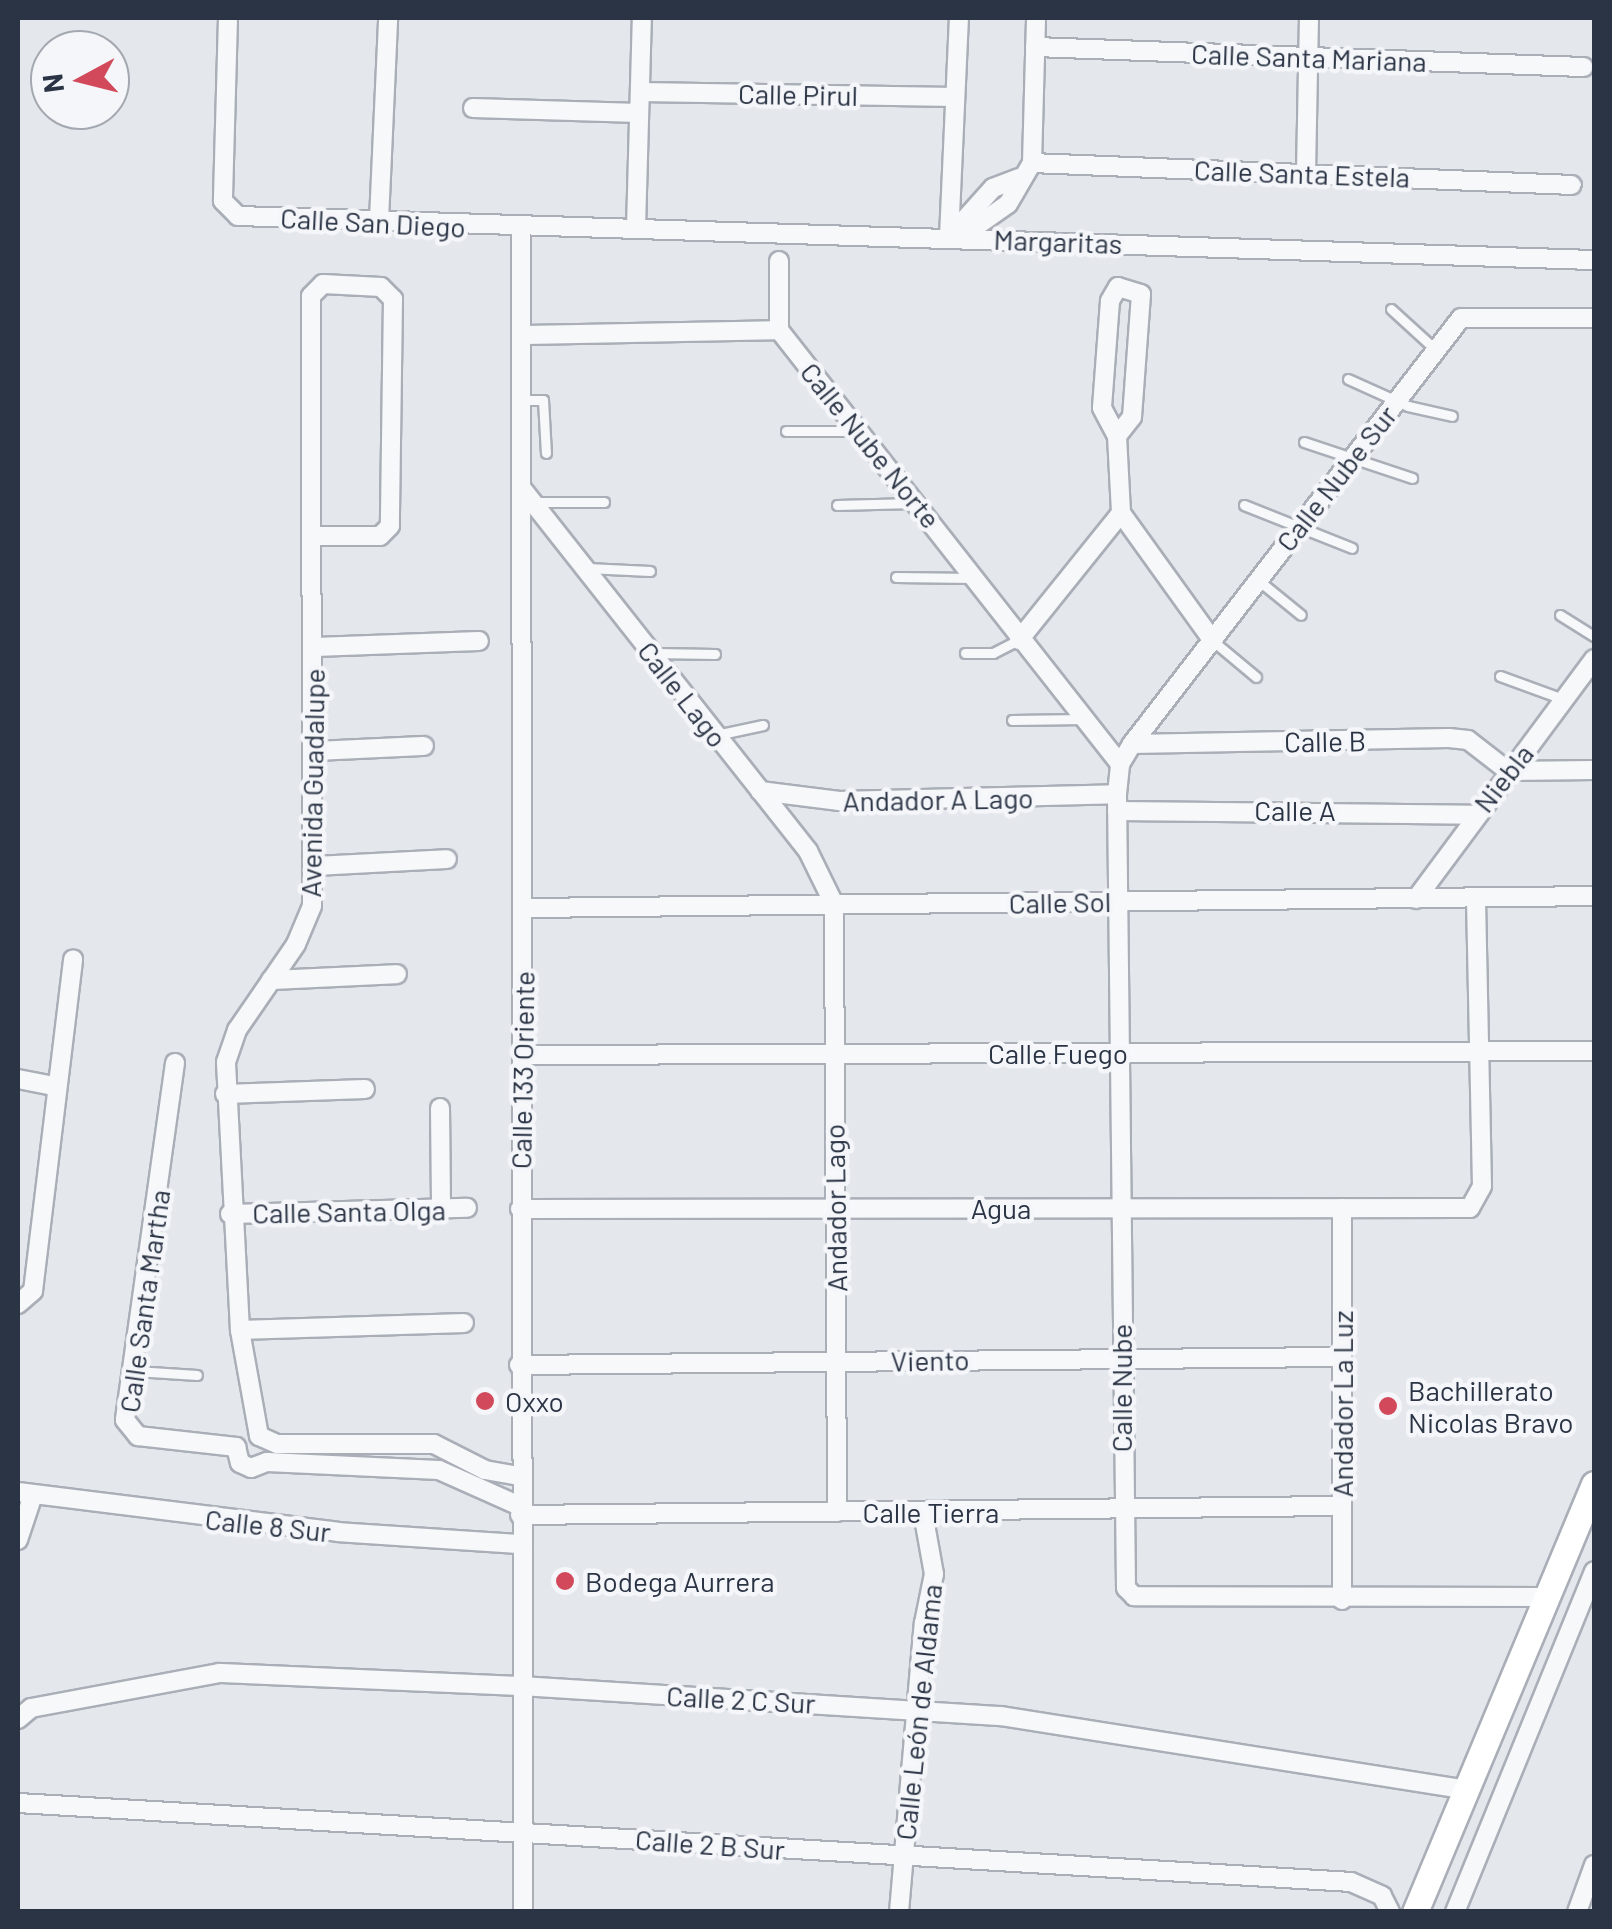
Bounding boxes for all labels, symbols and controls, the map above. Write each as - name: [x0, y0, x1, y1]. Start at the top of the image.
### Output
- north arrow: [30, 30, 130, 130]
- street label: Calle Santa Mariana: [1191, 36, 1427, 78]
- text: N: [34, 72, 70, 95]
- street label: Calle Pirul: [738, 76, 858, 112]
- street label: Calle Santa Estela: [1193, 152, 1411, 194]
- street label: Calle San Diego: [280, 200, 466, 244]
- street label: Margaritas: [993, 222, 1123, 260]
- street label: Calle Nube Norte: [794, 355, 948, 535]
- street label: Calle Nube Sur: [1269, 398, 1403, 558]
- street label: Calle Lago: [631, 634, 735, 754]
- street label: Avenida Guadalupe: [293, 668, 331, 898]
- street label: Calle B: [1284, 723, 1366, 759]
- street label: Niebla: [1466, 737, 1540, 819]
- street label: Andador A Lago: [842, 781, 1034, 817]
- street label: Calle A: [1254, 793, 1336, 827]
- street label: Calle Sol: [1008, 884, 1112, 920]
- street label: Calle 133 Oriente: [503, 971, 541, 1169]
- street label: Calle Fuego: [988, 1036, 1128, 1070]
- street label: Andador Lago: [817, 1124, 853, 1292]
- street label: Calle Santa Martha: [112, 1187, 176, 1415]
- street label: Agua: [971, 1191, 1031, 1225]
- street label: Calle Santa Olga: [252, 1193, 446, 1229]
- street label: Andador La Luz: [1325, 1310, 1359, 1498]
- street label: Calle Nube: [1104, 1324, 1138, 1452]
- street label: Viento: [890, 1343, 970, 1377]
- place label: Bachillerato Nicolas Bravo: [1408, 1373, 1574, 1439]
- place label: Oxxo: [505, 1384, 564, 1418]
- marker: Oxxo: [474, 1390, 496, 1412]
- marker: Bachillerato Nicolas Bravo: [1377, 1395, 1399, 1417]
- street label: Calle Tierra: [863, 1495, 999, 1529]
- street label: Calle 8 Sur: [203, 1502, 333, 1548]
- place label: Bodega Aurrera: [585, 1564, 775, 1598]
- marker: Bodega Aurrera: [554, 1570, 576, 1592]
- street label: Calle León de Aldama: [888, 1582, 948, 1842]
- street label: Calle 2 C Sur: [666, 1678, 816, 1720]
- street label: Calle 2 B Sur: [634, 1822, 786, 1866]

